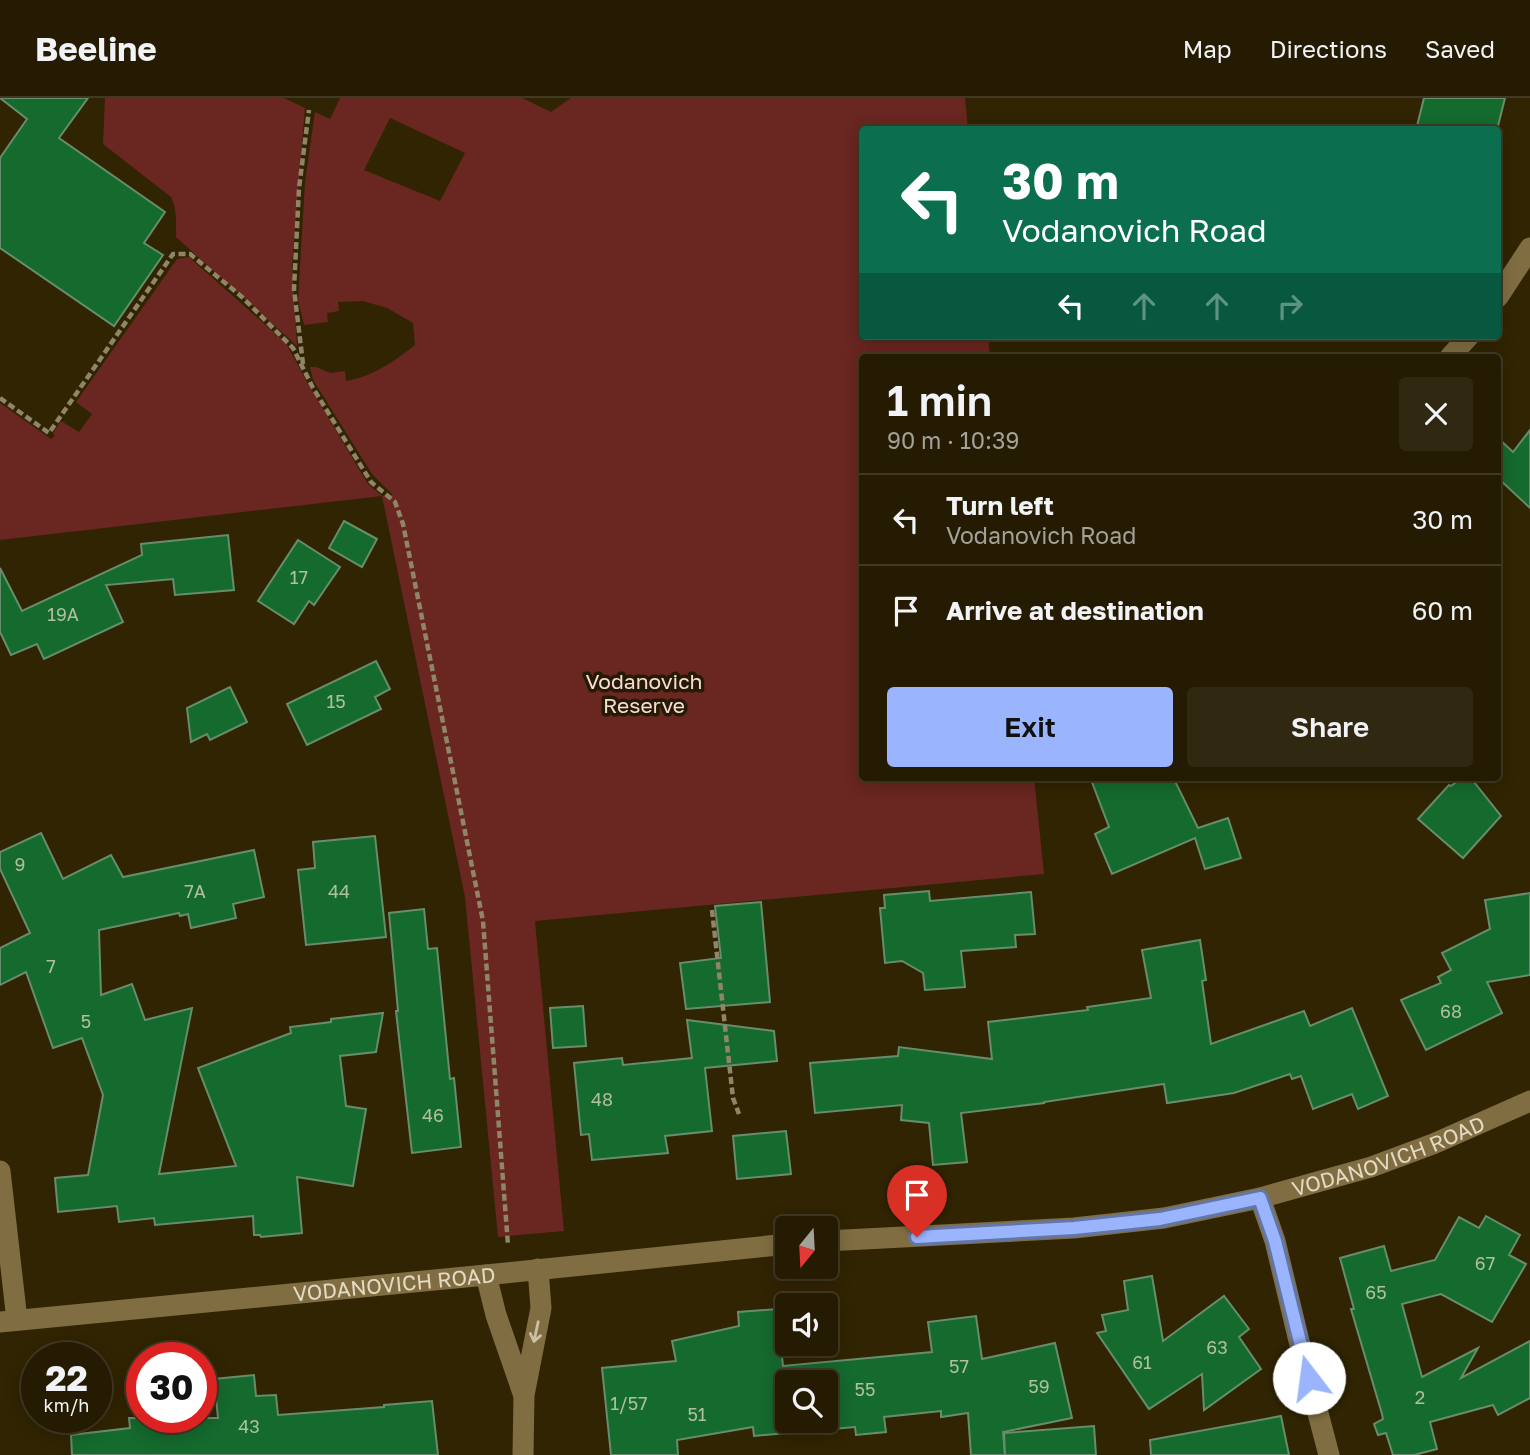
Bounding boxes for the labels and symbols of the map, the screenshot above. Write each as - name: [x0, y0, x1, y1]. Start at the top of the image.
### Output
- house number: 17: [290, 566, 308, 588]
- house number: 19A: [47, 603, 79, 625]
- park label: Vodanovich Reserve: [585, 668, 703, 718]
- house number: 15: [326, 690, 346, 712]
- house number: 9: [15, 853, 25, 875]
- house number: 7A: [184, 880, 206, 902]
- house number: 44: [328, 880, 350, 902]
- house number: 7: [46, 955, 56, 977]
- house number: 68: [1440, 1000, 1462, 1022]
- house number: 5: [81, 1010, 91, 1032]
- house number: 48: [591, 1088, 613, 1110]
- house number: 46: [422, 1104, 444, 1126]
- street label: VODANOVICH ROAD: [1289, 1110, 1489, 1202]
- pin: [887, 1165, 947, 1237]
- north arrow: [775, 1216, 838, 1279]
- house number: 67: [1475, 1252, 1495, 1274]
- street label: VODANOVICH ROAD: [292, 1261, 497, 1307]
- house number: 65: [1365, 1281, 1387, 1303]
- one-way arrow: [529, 1320, 543, 1343]
- house number: 63: [1206, 1336, 1228, 1358]
- position arrow: [1272, 1341, 1346, 1415]
- speed limit sign: 30: [126, 1342, 217, 1433]
- house number: 61: [1132, 1351, 1152, 1373]
- house number: 57: [949, 1355, 969, 1377]
- house number: 59: [1028, 1375, 1050, 1397]
- house number: 55: [855, 1378, 875, 1400]
- house number: 2: [1415, 1386, 1425, 1408]
- house number: 1/57: [610, 1392, 648, 1414]
- house number: 51: [687, 1403, 707, 1425]
- house number: 43: [238, 1415, 260, 1437]

